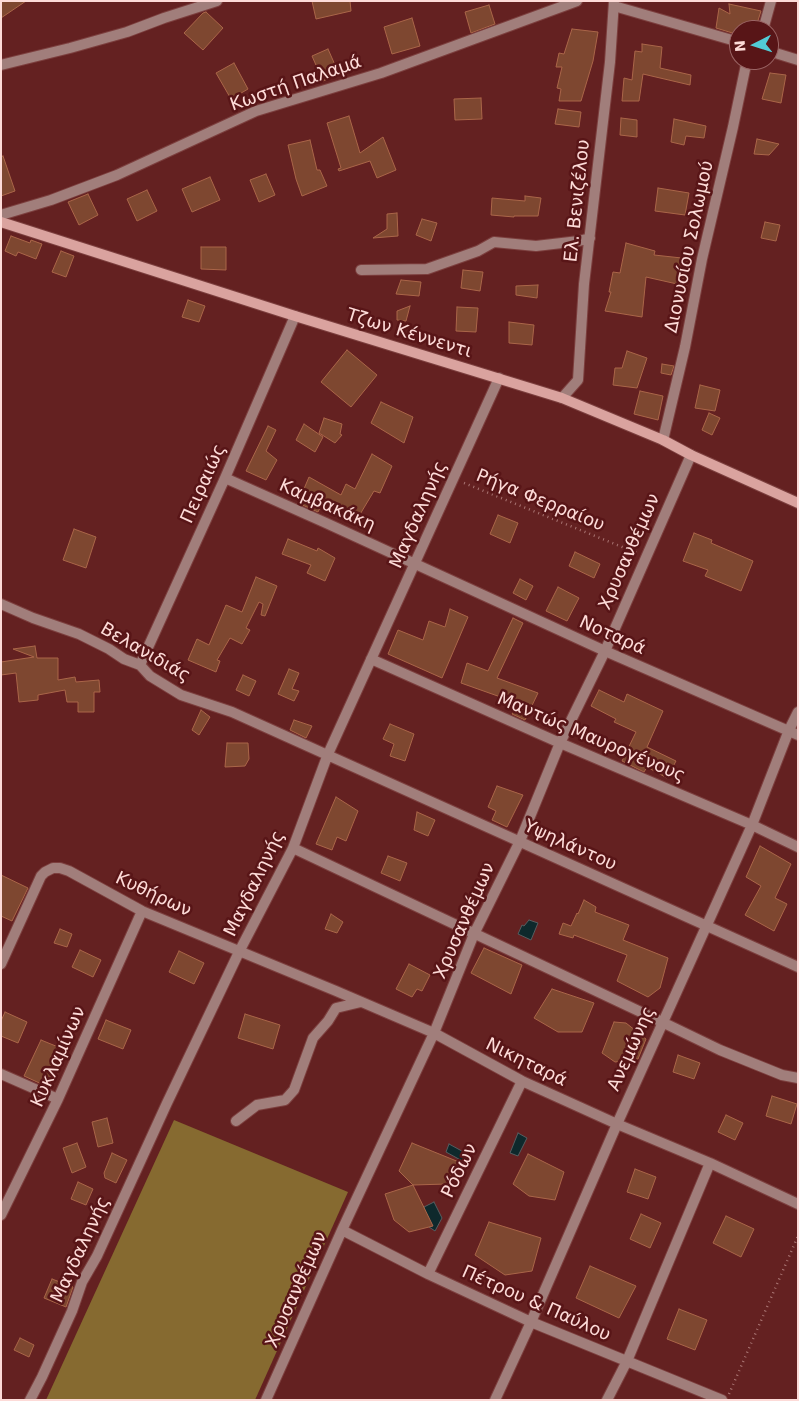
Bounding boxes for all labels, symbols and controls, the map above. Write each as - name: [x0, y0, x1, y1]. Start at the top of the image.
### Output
- north arrow: [729, 20, 779, 70]
- text: N: [732, 40, 749, 53]
- street label: Κωστή Παλαμά: [227, 51, 365, 117]
- street label: Ελ. Βενιζέλου: [561, 139, 595, 263]
- street label: Διονυσίου Σολωμού: [661, 159, 719, 335]
- street label: Τζων Κέννεντι: [344, 305, 474, 363]
- street label: Πειραιώς: [177, 441, 231, 527]
- street label: Μαγδαληνής: [386, 458, 452, 572]
- street label: Ρήγα Φερραίου: [473, 465, 607, 537]
- street label: Καμβακάκη: [276, 475, 378, 537]
- street label: Χρυσανθέμων: [595, 491, 665, 613]
- street label: Νοταρά: [575, 612, 649, 660]
- street label: Βελανιδιάς: [96, 619, 194, 687]
- street label: Μαντώς Μαυρογένους: [494, 689, 688, 787]
- street label: Υψηλάντου: [520, 816, 620, 876]
- street label: Μαγδαληνής: [220, 828, 290, 940]
- street label: Χρυσανθέμων: [430, 860, 500, 982]
- street label: Κυθήρων: [112, 868, 194, 922]
- street label: Κυκλαμίνων: [27, 1003, 91, 1111]
- street label: Ανεμώνης: [604, 1003, 660, 1095]
- street label: Νικηταρά: [482, 1034, 570, 1092]
- street label: Ρόδων: [438, 1140, 482, 1202]
- street label: Μαγδαληνής: [47, 1193, 115, 1307]
- street label: Χρυσανθέμων: [262, 1229, 332, 1351]
- street label: Πέτρου & Παύλου: [458, 1262, 614, 1346]

